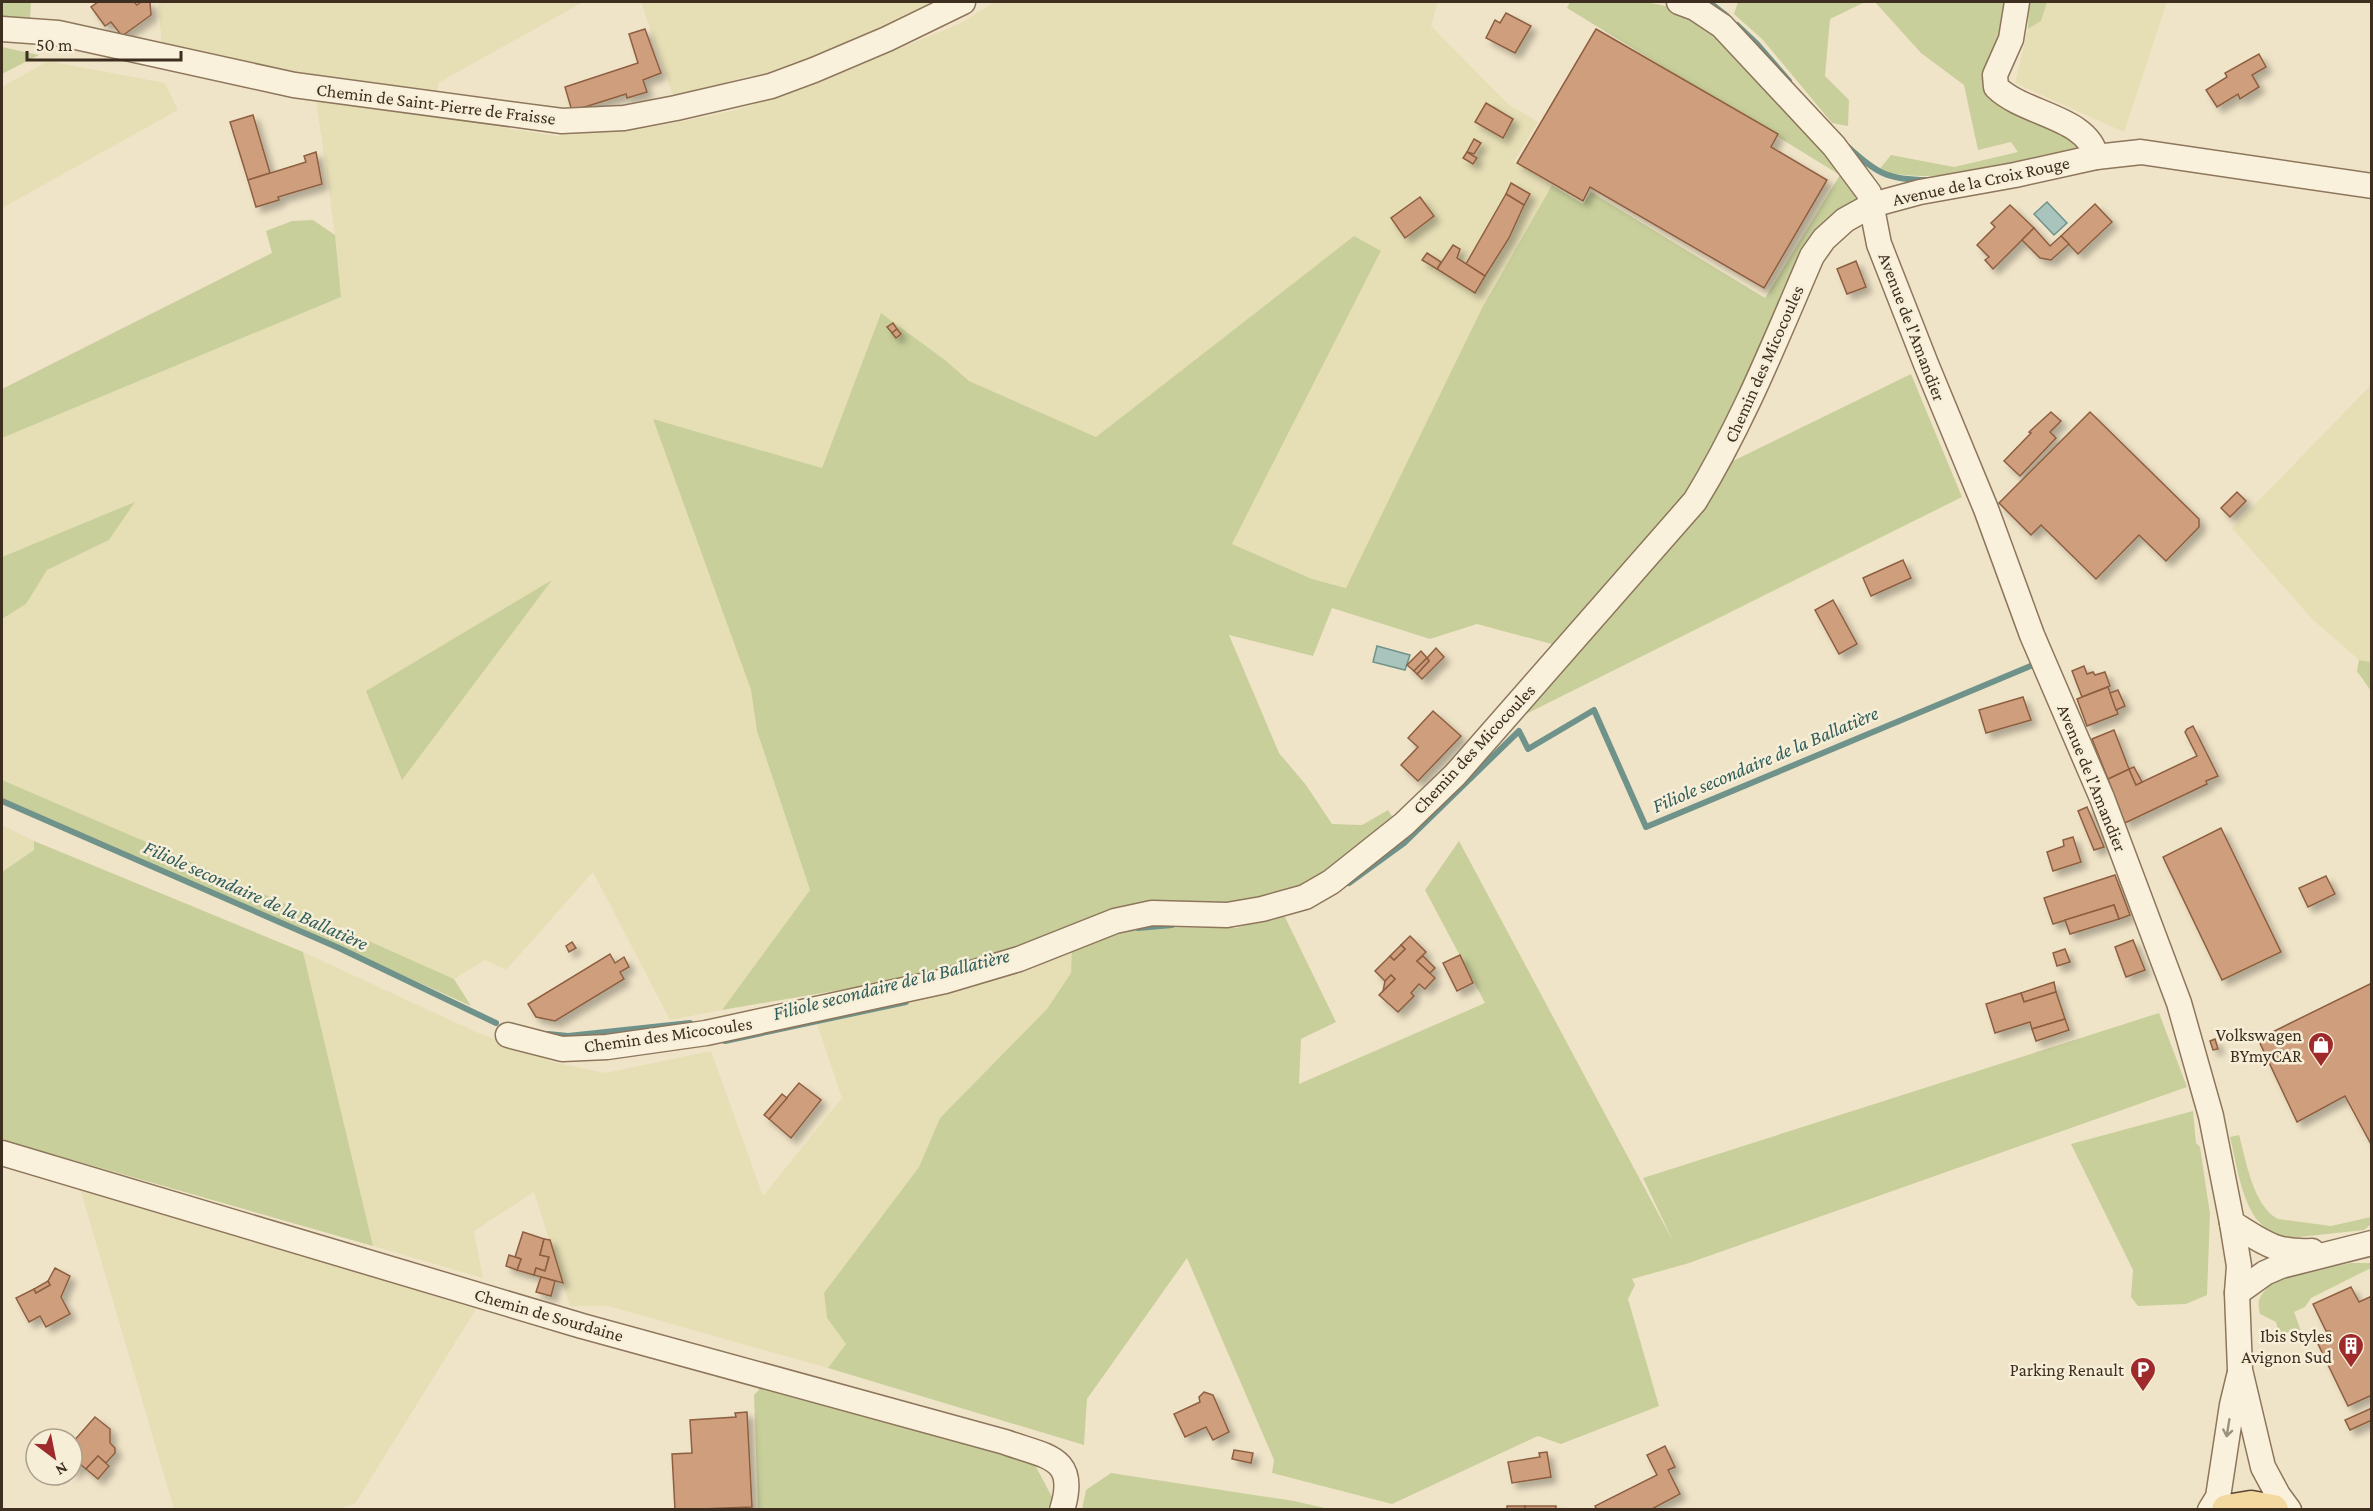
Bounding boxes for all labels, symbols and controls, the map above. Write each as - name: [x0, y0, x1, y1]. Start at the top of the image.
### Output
- scale bar: [27, 24, 182, 62]
- text: 50 m: [36, 35, 73, 55]
- street label: Chemin de Saint-Pierre de Fraisse: [315, 79, 557, 129]
- street label: Avenue de la Croix Rouge: [1891, 152, 2071, 210]
- street label: Avenue de l'Amandier: [1875, 250, 1950, 404]
- street label: Chemin des Micocoules: [1720, 282, 1808, 446]
- street label: Chemin des Micocoules: [1409, 680, 1539, 818]
- water label: Filiole secondaire de la Ballatière: [1649, 701, 1882, 817]
- street label: Avenue de l'Amandier: [2053, 701, 2131, 855]
- water label: Filiole secondaire de la Ballatière: [140, 835, 372, 955]
- water label: Filiole secondaire de la Ballatière: [770, 944, 1012, 1024]
- street label: Chemin des Micocoules: [583, 1013, 753, 1057]
- place label: Volkswagen BYmyCAR: [2216, 1025, 2303, 1066]
- shop icon: Volkswagen BYmyCAR: [2306, 1030, 2336, 1068]
- street label: Chemin de Sourdaine: [472, 1284, 626, 1346]
- place label: Ibis Styles Avignon Sud: [2241, 1326, 2333, 1367]
- building icon: Ibis Styles Avignon Sud: [2336, 1331, 2366, 1369]
- parking icon: Parking Renault: [2128, 1355, 2158, 1393]
- place label: Parking Renault: [2010, 1360, 2125, 1380]
- one-way arrow: [2223, 1417, 2234, 1437]
- north arrow: [24, 1427, 84, 1487]
- text: N: [52, 1459, 71, 1479]

